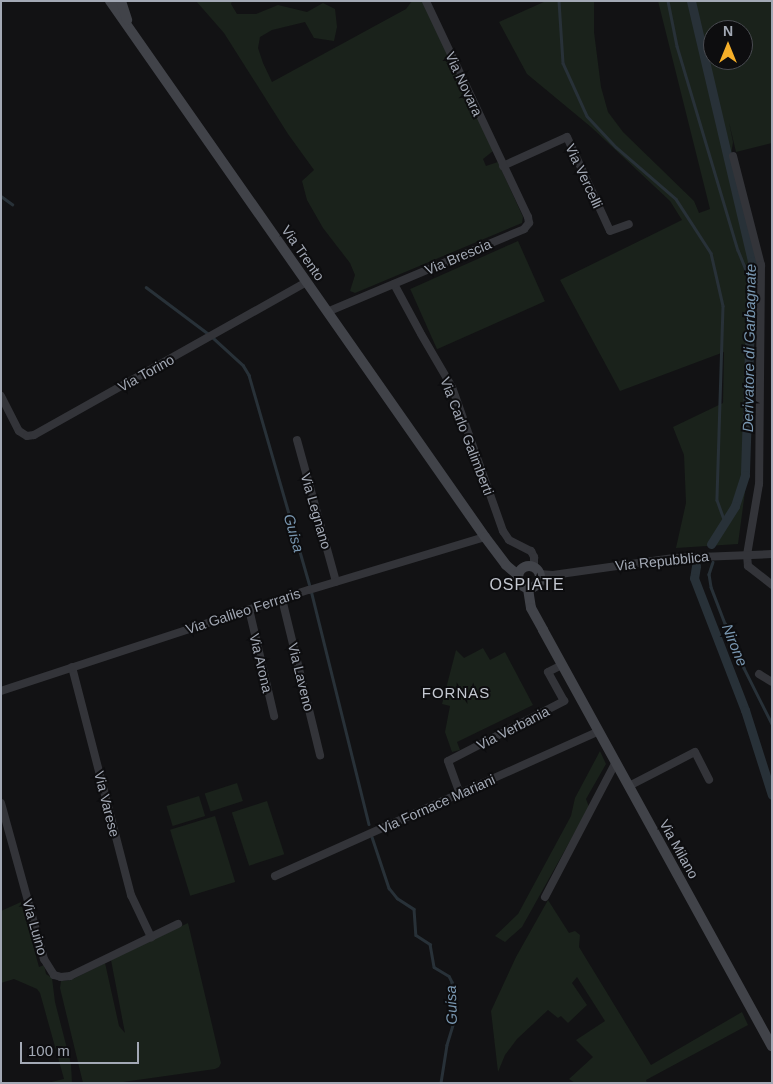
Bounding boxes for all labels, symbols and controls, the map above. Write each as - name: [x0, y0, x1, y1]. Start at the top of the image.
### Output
- north arrow: [703, 20, 753, 70]
- text: N: [723, 23, 733, 39]
- street label: Via Novara: [442, 49, 486, 119]
- street label: Via Vercelli: [562, 141, 606, 211]
- street label: Via Trento: [278, 222, 328, 284]
- street label: Via Brescia: [422, 235, 494, 279]
- water label: Derivatore di Garbagnate: [739, 264, 759, 432]
- street label: Via Torino: [115, 351, 177, 395]
- street label: Via Carlo Galimberti: [437, 375, 497, 497]
- street label: Via Legnano: [297, 471, 335, 551]
- water label: Guisa: [280, 512, 308, 554]
- street label: Via Repubblica: [614, 548, 710, 574]
- district label: OSPIATE: [489, 575, 565, 595]
- street label: Via Galileo Ferraris: [184, 585, 302, 637]
- water label: Nirone: [718, 621, 752, 669]
- street label: Via Arona: [246, 631, 276, 695]
- street label: Via Laveno: [284, 641, 318, 713]
- district label: FORNAS: [421, 684, 491, 702]
- street label: Via Verbania: [474, 703, 552, 753]
- street label: Via Varese: [91, 769, 123, 839]
- street label: Via Fornace Mariani: [376, 771, 498, 837]
- street label: Via Milano: [656, 816, 702, 882]
- street label: Via Luino: [19, 897, 51, 957]
- water label: Guisa: [441, 985, 461, 1025]
- scale bar: [22, 1032, 141, 1064]
- text: 100 m: [28, 1042, 70, 1059]

